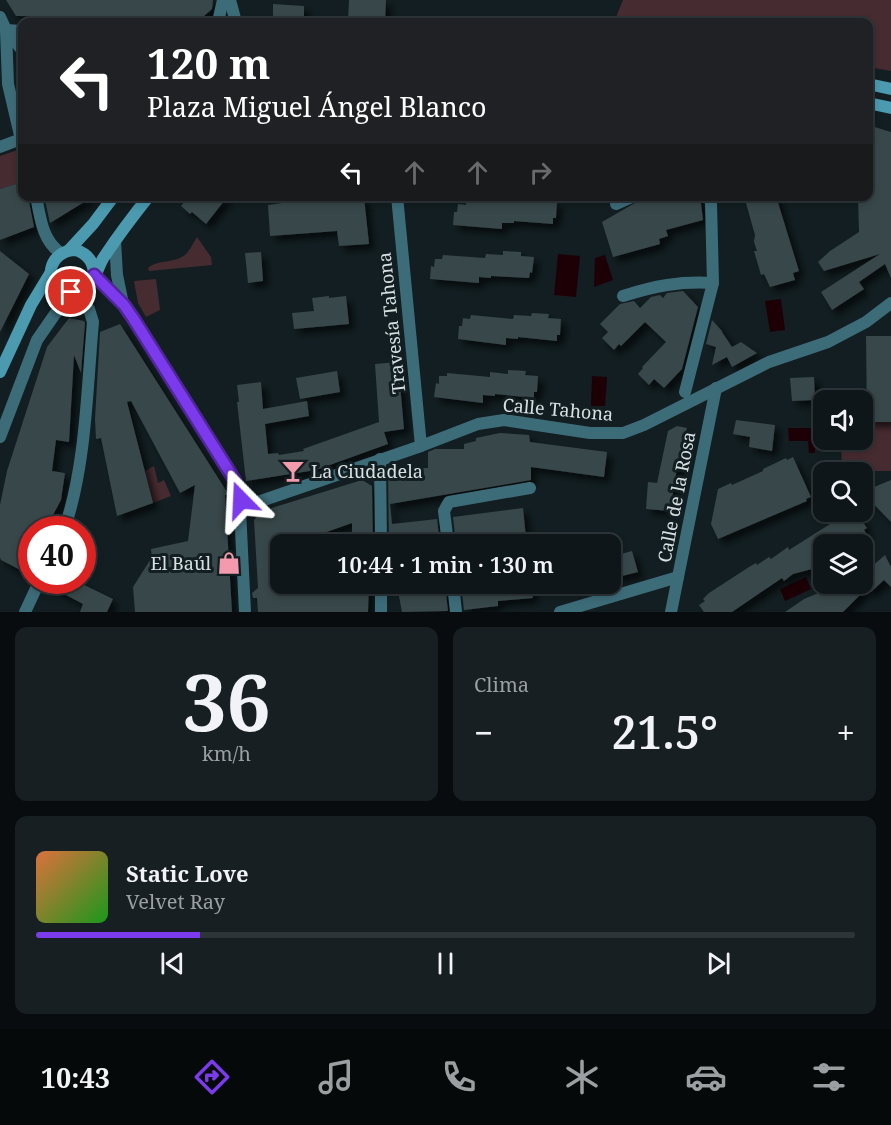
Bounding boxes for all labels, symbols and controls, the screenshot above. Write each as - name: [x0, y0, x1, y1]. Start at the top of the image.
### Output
- text: 120 m: [147, 34, 271, 91]
- icon: left: [48, 42, 126, 120]
- text: Plaza Miguel Ángel Blanco: [147, 88, 487, 125]
- icon: left: [335, 156, 368, 189]
- icon: ahead: [398, 156, 431, 189]
- icon: ahead: [461, 156, 494, 189]
- icon: right: [524, 156, 557, 189]
- street label: Travesía Tahona: [372, 251, 410, 395]
- pin: [45, 266, 96, 317]
- icon: arrive: [54, 275, 87, 308]
- map controls: [813, 390, 873, 594]
- button: sound: [813, 390, 873, 450]
- street label: Calle Tahona: [502, 392, 614, 426]
- street label: Calle de la Rosa: [652, 430, 700, 564]
- bar icon: La Ciudadela: [280, 458, 306, 484]
- place label: La Ciudadela: [311, 459, 423, 483]
- button: search: [813, 462, 873, 522]
- position arrow: [209, 468, 273, 532]
- speed limit sign: 40: [18, 516, 96, 594]
- button: layers: [813, 534, 873, 594]
- text: 10:44 · 1 min · 130 m: [337, 549, 554, 579]
- shop icon: El Baúl: [216, 550, 242, 576]
- place label: El Baúl: [151, 551, 211, 575]
- text: 36: [182, 648, 271, 754]
- text: Clima: [474, 671, 529, 698]
- text: 21.5°: [612, 701, 718, 762]
- text: −: [474, 710, 493, 755]
- text: +: [837, 710, 855, 755]
- text: km/h: [202, 740, 251, 767]
- text: Static Love: [126, 858, 249, 888]
- text: Velvet Ray: [126, 888, 225, 915]
- icon: previous: [156, 947, 189, 980]
- icon: pause: [429, 947, 462, 980]
- icon: next: [702, 947, 735, 980]
- icon: directions: [191, 1056, 233, 1098]
- icon: music: [315, 1056, 357, 1098]
- icon: phone: [438, 1056, 480, 1098]
- icon: climate: [561, 1056, 603, 1098]
- icon: car: [685, 1056, 727, 1098]
- icon: filters: [808, 1056, 850, 1098]
- text: 10:43: [41, 1059, 110, 1096]

